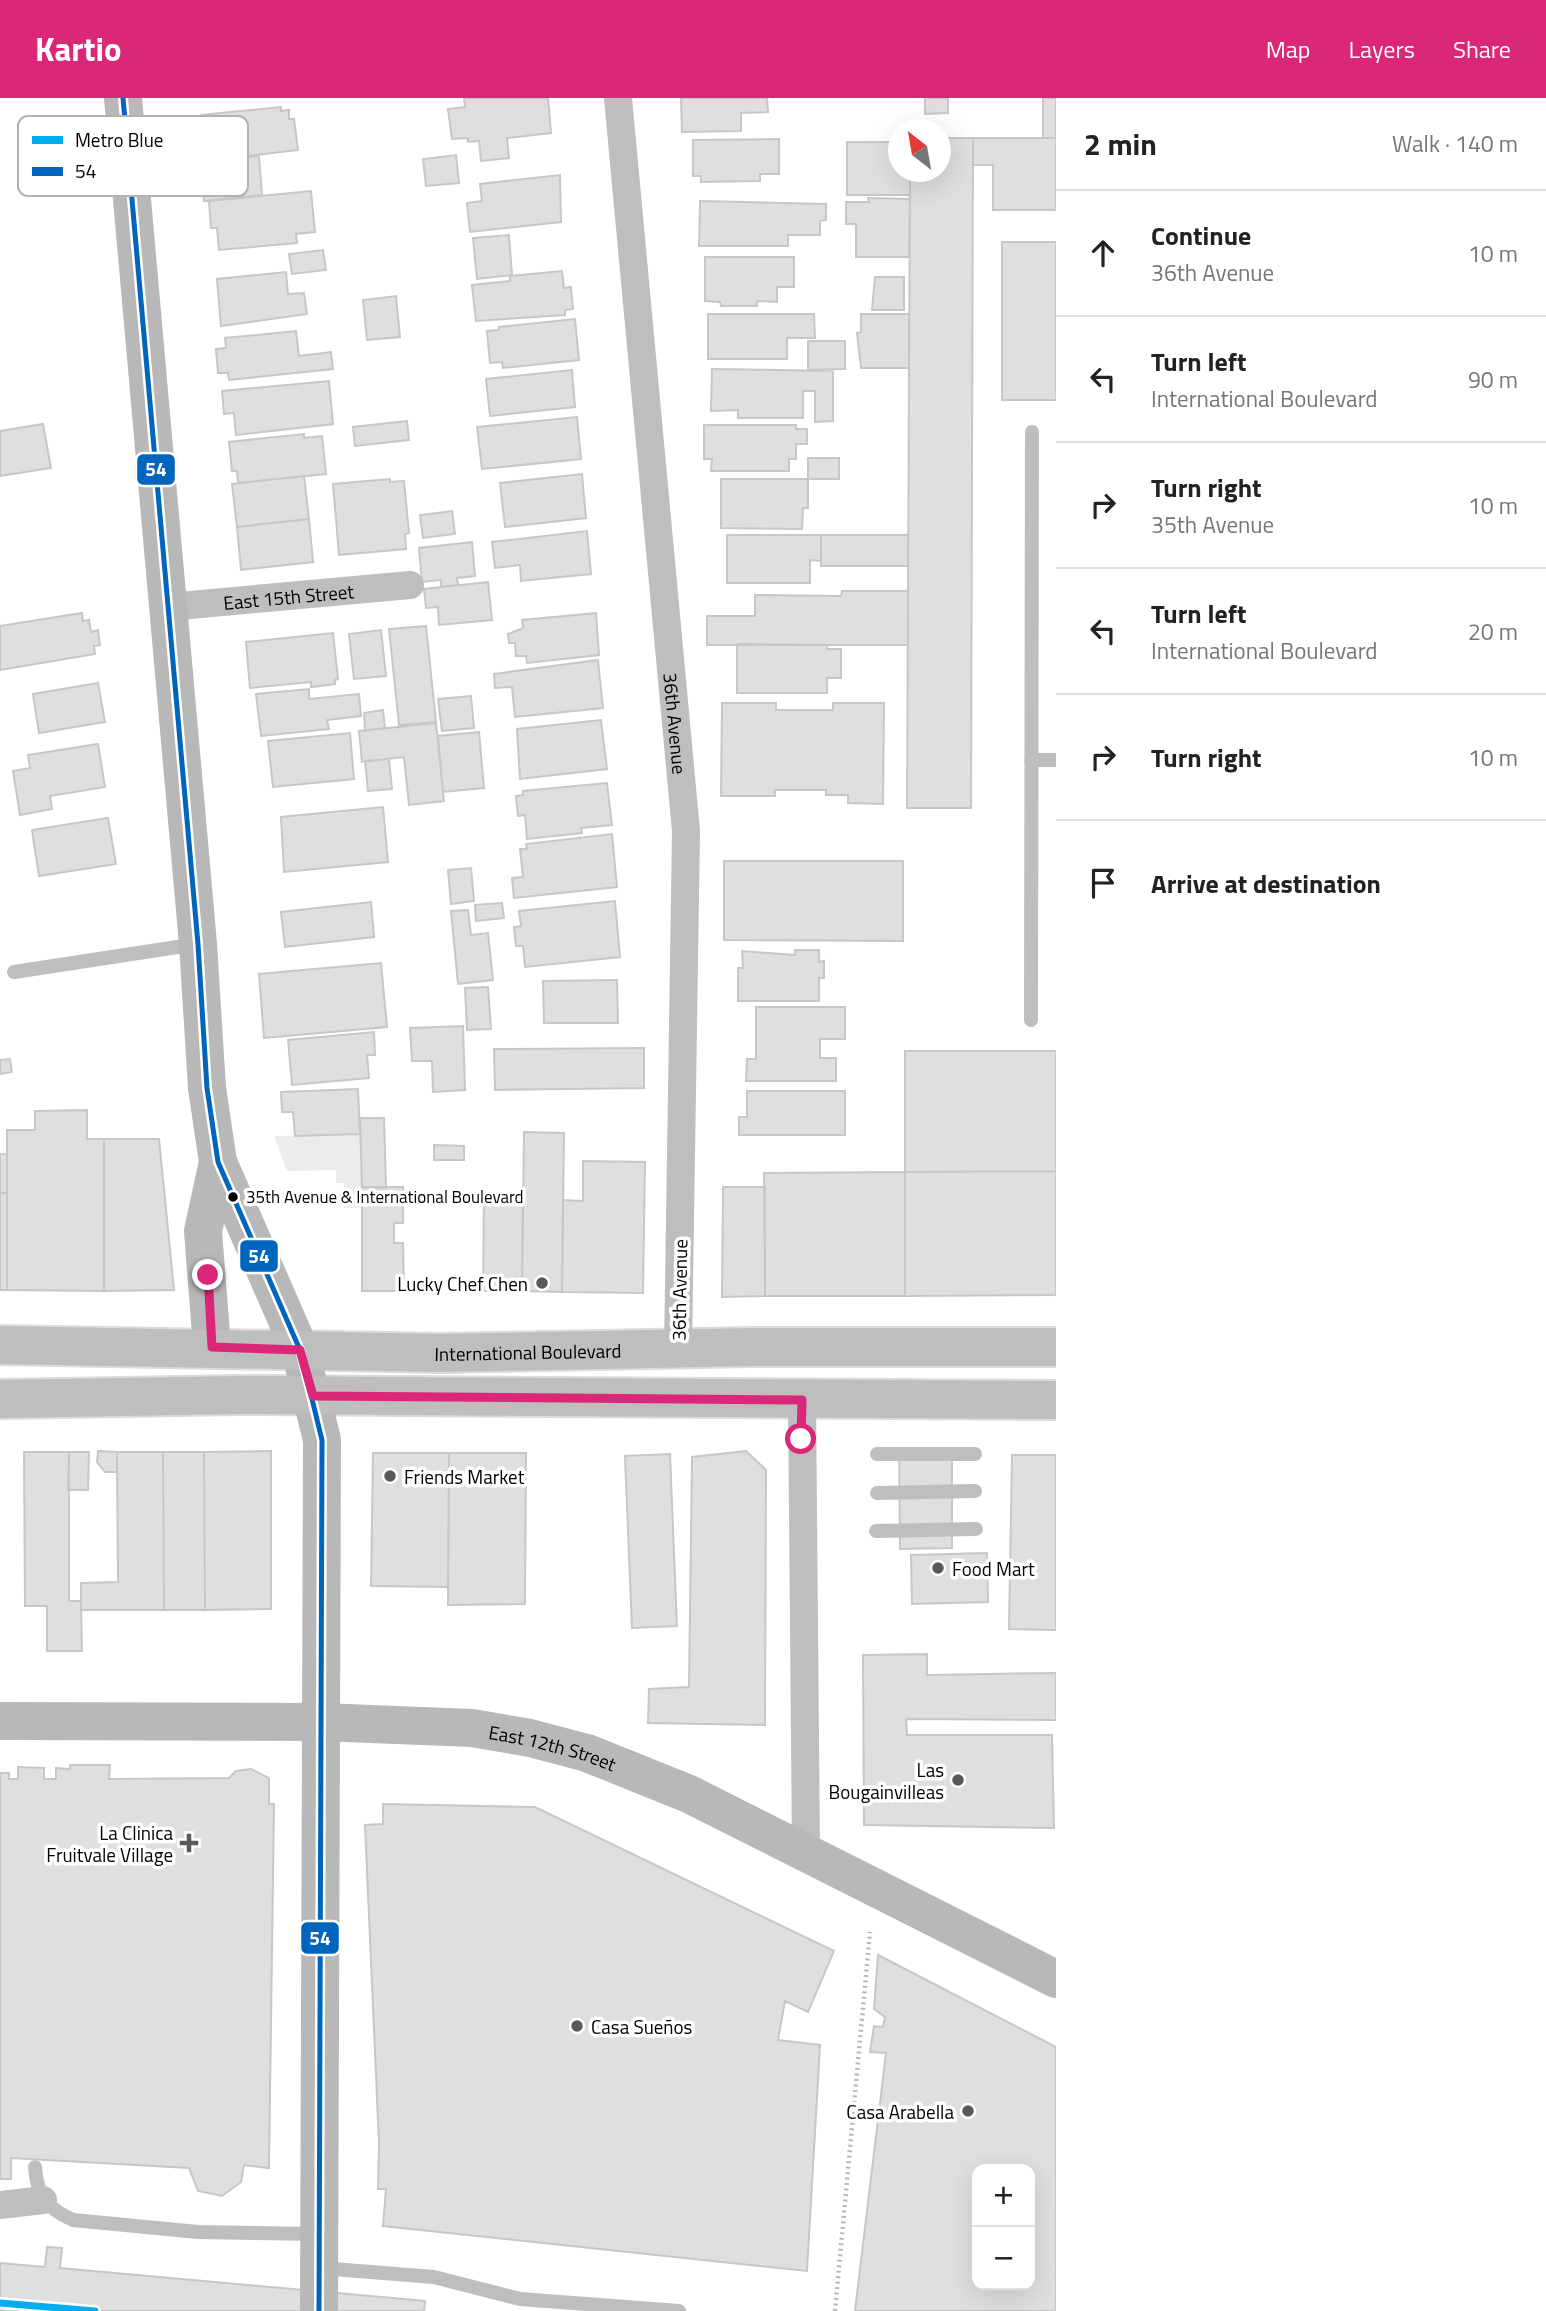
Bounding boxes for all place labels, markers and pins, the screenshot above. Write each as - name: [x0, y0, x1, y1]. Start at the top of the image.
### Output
- place label: 35th Avenue & International Boulevard: [246, 1184, 524, 1210]
- marker: 35th Avenue & International Boulevard: [226, 1190, 240, 1204]
- place label: Lucky Chef Chen: [397, 1269, 528, 1298]
- marker: Lucky Chef Chen: [534, 1275, 550, 1291]
- place label: Friends Market: [404, 1462, 525, 1491]
- marker: Friends Market: [382, 1468, 398, 1484]
- place label: Food Mart: [952, 1554, 1035, 1583]
- marker: Food Mart: [930, 1560, 946, 1576]
- place label: Las Bougainvilleas: [829, 1755, 944, 1806]
- marker: Las Bougainvilleas: [950, 1772, 966, 1788]
- place label: La Clinica Fruitvale Village: [46, 1818, 173, 1869]
- marker: La Clinica Fruitvale Village: [179, 1833, 199, 1853]
- place label: Casa Sueños: [591, 2012, 693, 2041]
- marker: Casa Sueños: [569, 2018, 585, 2034]
- place label: Casa Arabella: [846, 2097, 954, 2126]
- marker: Casa Arabella: [960, 2103, 976, 2119]

